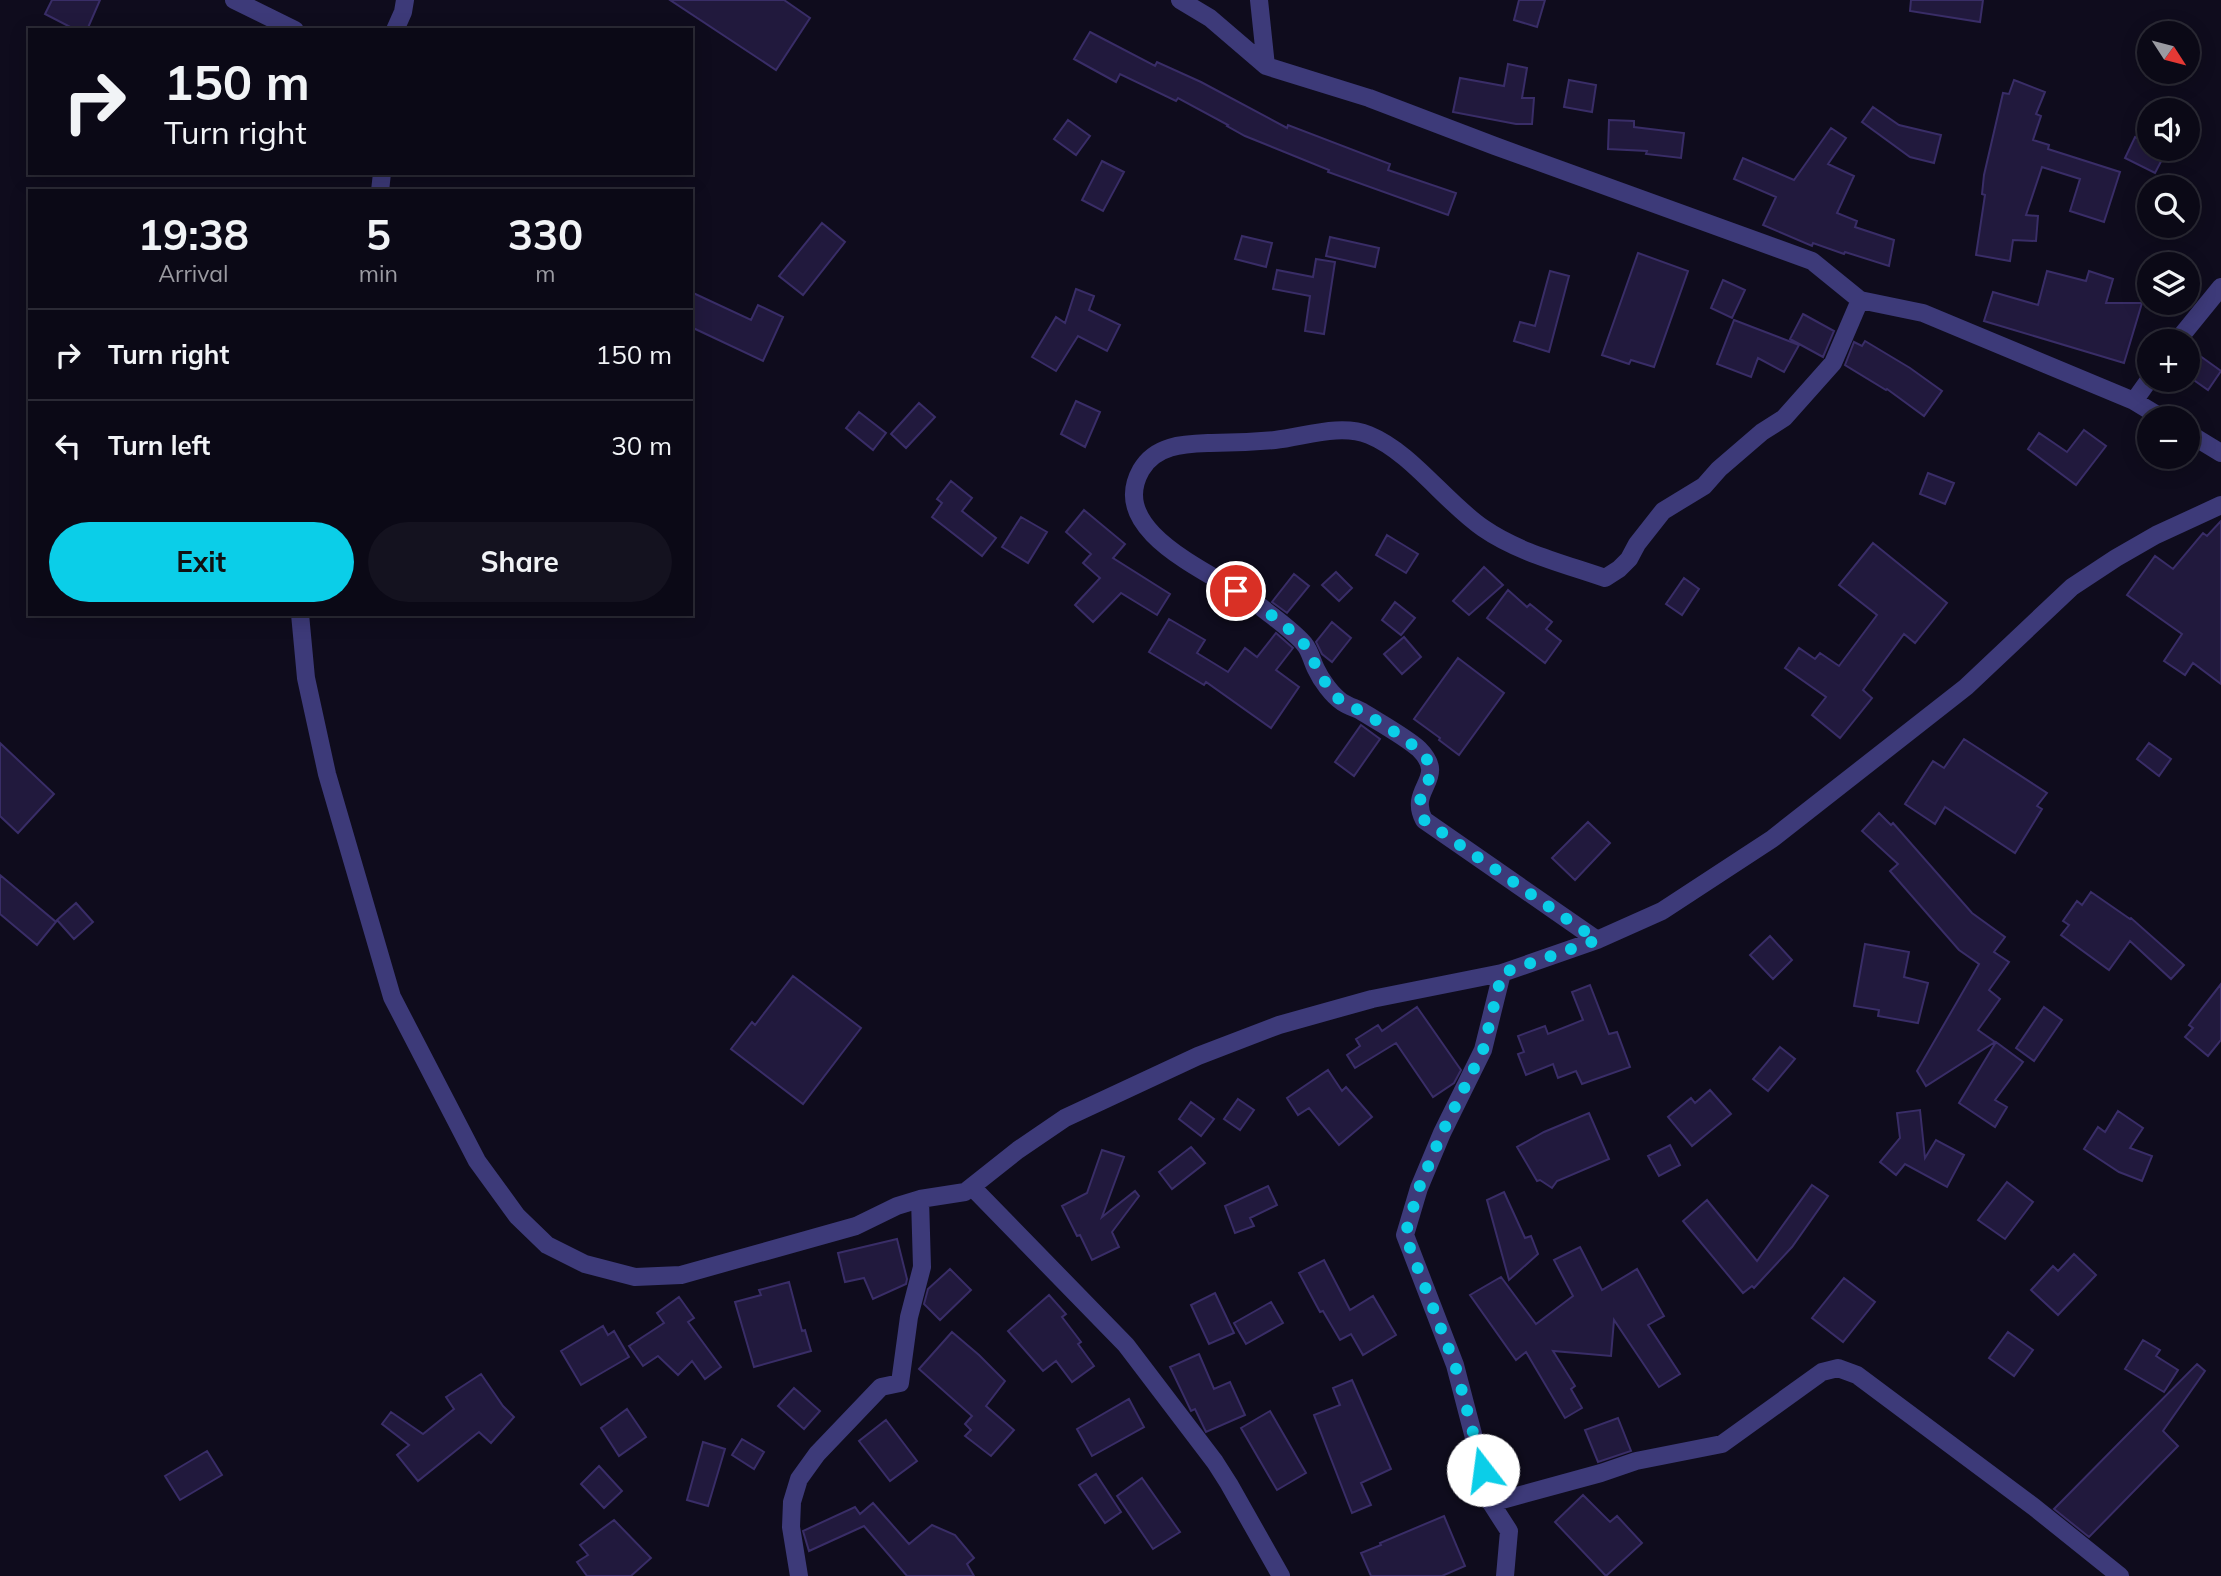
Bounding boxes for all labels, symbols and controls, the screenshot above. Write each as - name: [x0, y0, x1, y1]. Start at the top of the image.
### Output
- north arrow: [2137, 21, 2200, 84]
- map controls: [2137, 21, 2200, 469]
- text: 150 m: [164, 51, 310, 112]
- icon: right: [49, 56, 140, 147]
- button: sound: [2137, 98, 2200, 161]
- text: Turn right: [164, 112, 307, 152]
- button: search: [2137, 175, 2200, 238]
- text: 19:38: [138, 208, 249, 261]
- text: 5: [366, 208, 391, 261]
- text: 330: [508, 208, 583, 261]
- button: layers: [2137, 252, 2200, 315]
- text: Arrival: [158, 259, 229, 288]
- text: min: [359, 259, 398, 288]
- text: m: [535, 259, 556, 288]
- button: +: [2137, 329, 2200, 392]
- icon: right: [49, 336, 87, 374]
- text: Turn right: [108, 338, 229, 371]
- text: 150 m: [596, 338, 672, 371]
- button: −: [2137, 406, 2200, 469]
- icon: left: [49, 427, 87, 465]
- text: Turn left: [108, 429, 210, 462]
- text: 30 m: [611, 429, 672, 462]
- button: Exit: [49, 522, 354, 602]
- button: Share: [368, 522, 672, 602]
- pin: [1206, 561, 1266, 621]
- icon: arrive: [1217, 572, 1255, 610]
- position arrow: [1446, 1433, 1520, 1507]

